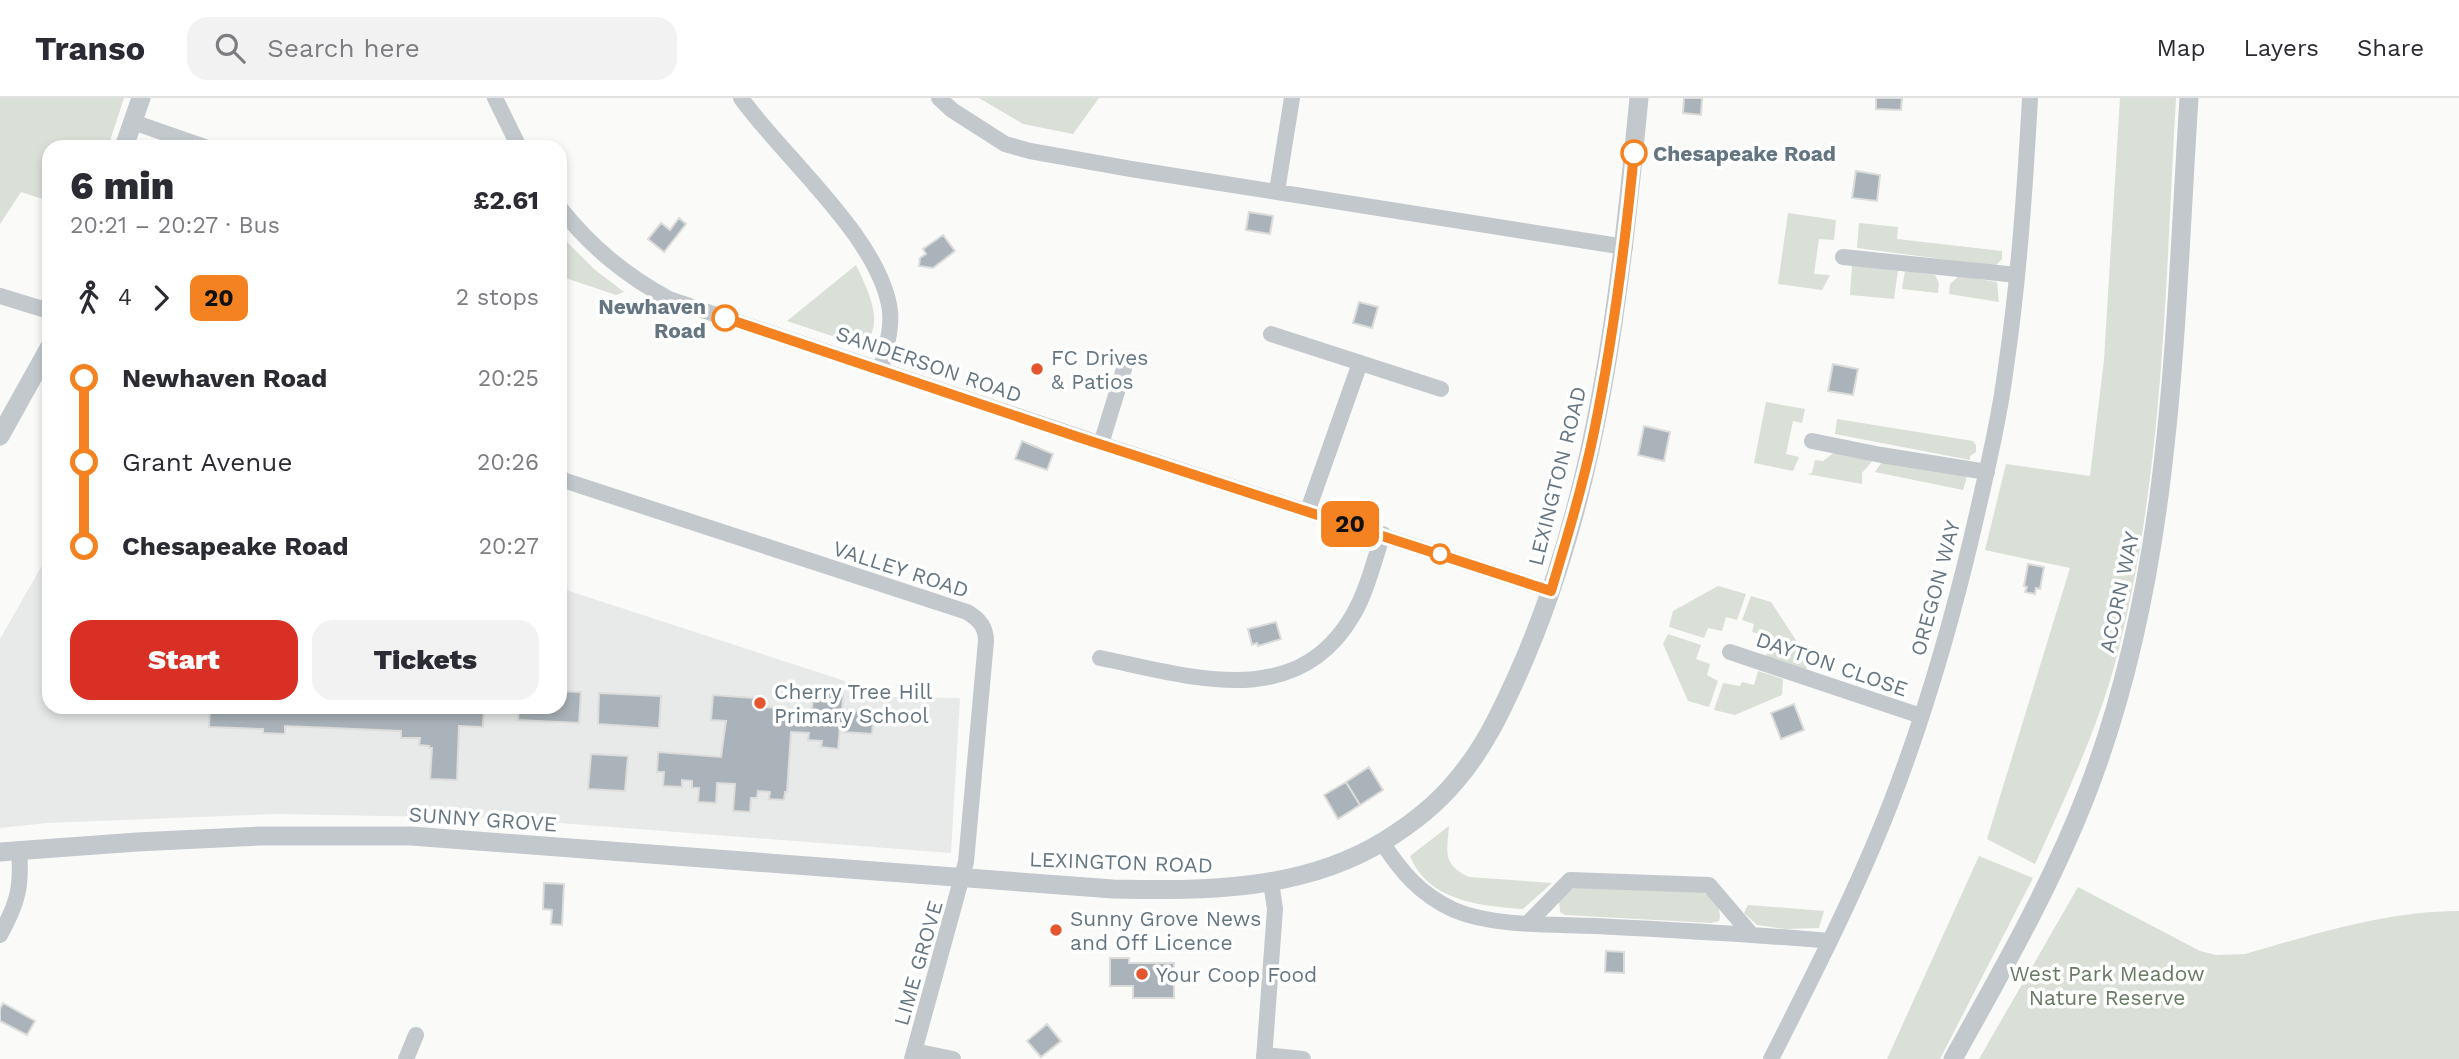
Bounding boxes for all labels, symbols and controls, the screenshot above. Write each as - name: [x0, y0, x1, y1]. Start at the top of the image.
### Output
- search box: [187, 17, 677, 80]
- text: Transo: [35, 29, 145, 68]
- icon: search: [211, 29, 249, 67]
- text: Search here: [267, 33, 420, 63]
- text: Map: [2157, 34, 2205, 62]
- text: Layers: [2243, 34, 2319, 62]
- text: Share: [2357, 34, 2424, 62]
- marker: Chesapeake Road: [1621, 140, 1647, 166]
- place label: Chesapeake Road: [1653, 141, 1836, 166]
- text: 6 min: [70, 164, 174, 208]
- text: £2.61: [473, 185, 539, 215]
- text: 20:21 – 20:27 · Bus: [70, 212, 280, 239]
- icon: walk: [70, 279, 108, 317]
- icon: forward: [142, 279, 180, 317]
- text: 4: [118, 284, 132, 311]
- text: 20: [204, 284, 234, 312]
- text: 2 stops: [456, 284, 539, 311]
- place label: Newhaven Road: [598, 294, 706, 343]
- marker: Newhaven Road: [712, 305, 738, 331]
- street label: SANDERSON ROAD: [833, 320, 1025, 408]
- place label: FC Drives & Patios: [1051, 345, 1148, 394]
- marker: FC Drives & Patios: [1029, 361, 1045, 377]
- text: Newhaven Road: [122, 363, 327, 393]
- text: 20:25: [478, 365, 539, 392]
- street label: LEXINGTON ROAD: [1523, 384, 1591, 568]
- text: Grant Avenue: [122, 447, 292, 477]
- text: 20:26: [477, 449, 539, 476]
- line badge: 20: [1318, 501, 1382, 547]
- text: 20: [1335, 510, 1365, 538]
- street label: OREGON WAY: [1905, 517, 1965, 659]
- street label: ACORN WAY: [2094, 529, 2144, 655]
- text: Chesapeake Road: [122, 531, 349, 561]
- text: 20:27: [479, 533, 539, 560]
- street label: VALLEY ROAD: [830, 535, 972, 603]
- unlabelled marker: [1430, 544, 1450, 564]
- button: Start: [70, 620, 298, 700]
- button: Tickets: [312, 620, 539, 700]
- street label: DAYTON CLOSE: [1753, 626, 1911, 702]
- place label: Cherry Tree Hill Primary School: [774, 679, 933, 728]
- marker: Cherry Tree Hill Primary School: [752, 695, 768, 711]
- street label: SUNNY GROVE: [408, 801, 558, 837]
- street label: LEXINGTON ROAD: [1029, 846, 1213, 878]
- street label: LIME GROVE: [888, 898, 948, 1028]
- place label: Sunny Grove News and Off Licence: [1070, 906, 1261, 955]
- marker: Sunny Grove News and Off Licence: [1048, 922, 1064, 938]
- park label: West Park Meadow Nature Reserve: [2009, 961, 2205, 1010]
- place label: Your Coop Food: [1156, 962, 1317, 987]
- marker: Your Coop Food: [1134, 966, 1150, 982]

